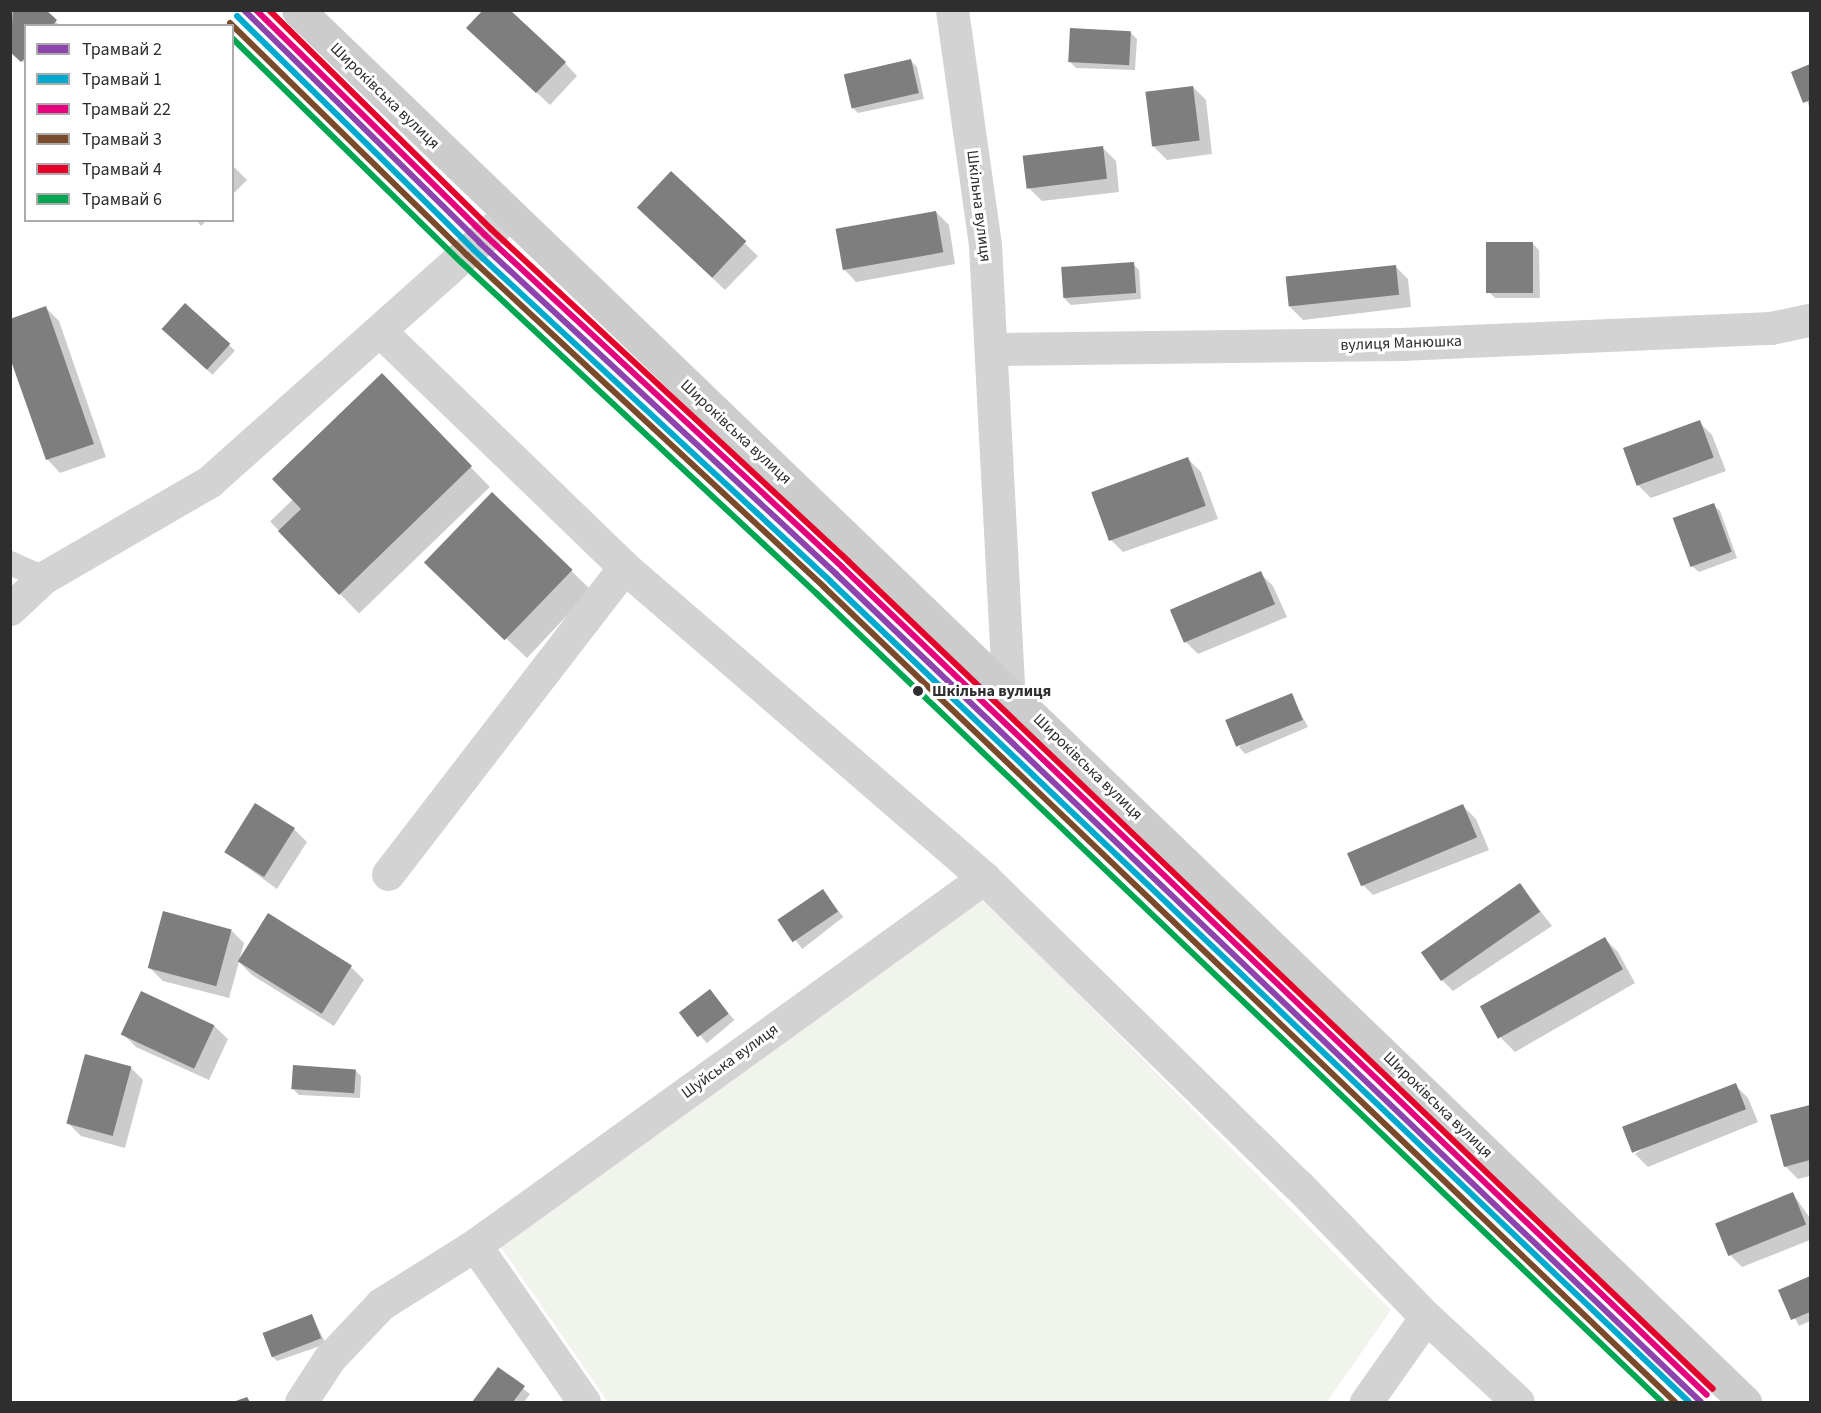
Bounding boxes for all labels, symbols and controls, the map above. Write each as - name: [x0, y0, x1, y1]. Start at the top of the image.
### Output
- legend: [24, 24, 234, 222]
- text: Трамвай 2: [82, 37, 162, 62]
- street label: Широківська вулиця: [326, 39, 444, 153]
- text: Трамвай 1: [82, 67, 162, 92]
- text: Трамвай 22: [82, 97, 171, 122]
- text: Трамвай 3: [82, 127, 162, 152]
- street label: Шкільна вулиця: [963, 149, 995, 263]
- text: Трамвай 4: [82, 157, 162, 182]
- text: Трамвай 6: [82, 187, 162, 212]
- street label: вулиця Манюшка: [1340, 331, 1462, 355]
- street label: Широківська вулиця: [676, 376, 796, 488]
- place label: Шкільна вулиця: [932, 681, 1051, 701]
- marker: Шкільна вулиця: [909, 682, 927, 700]
- street label: Широківська вулиця: [1029, 710, 1147, 824]
- street label: Шуйська вулиця: [678, 1019, 782, 1103]
- street label: Широківська вулиця: [1379, 1048, 1497, 1162]

